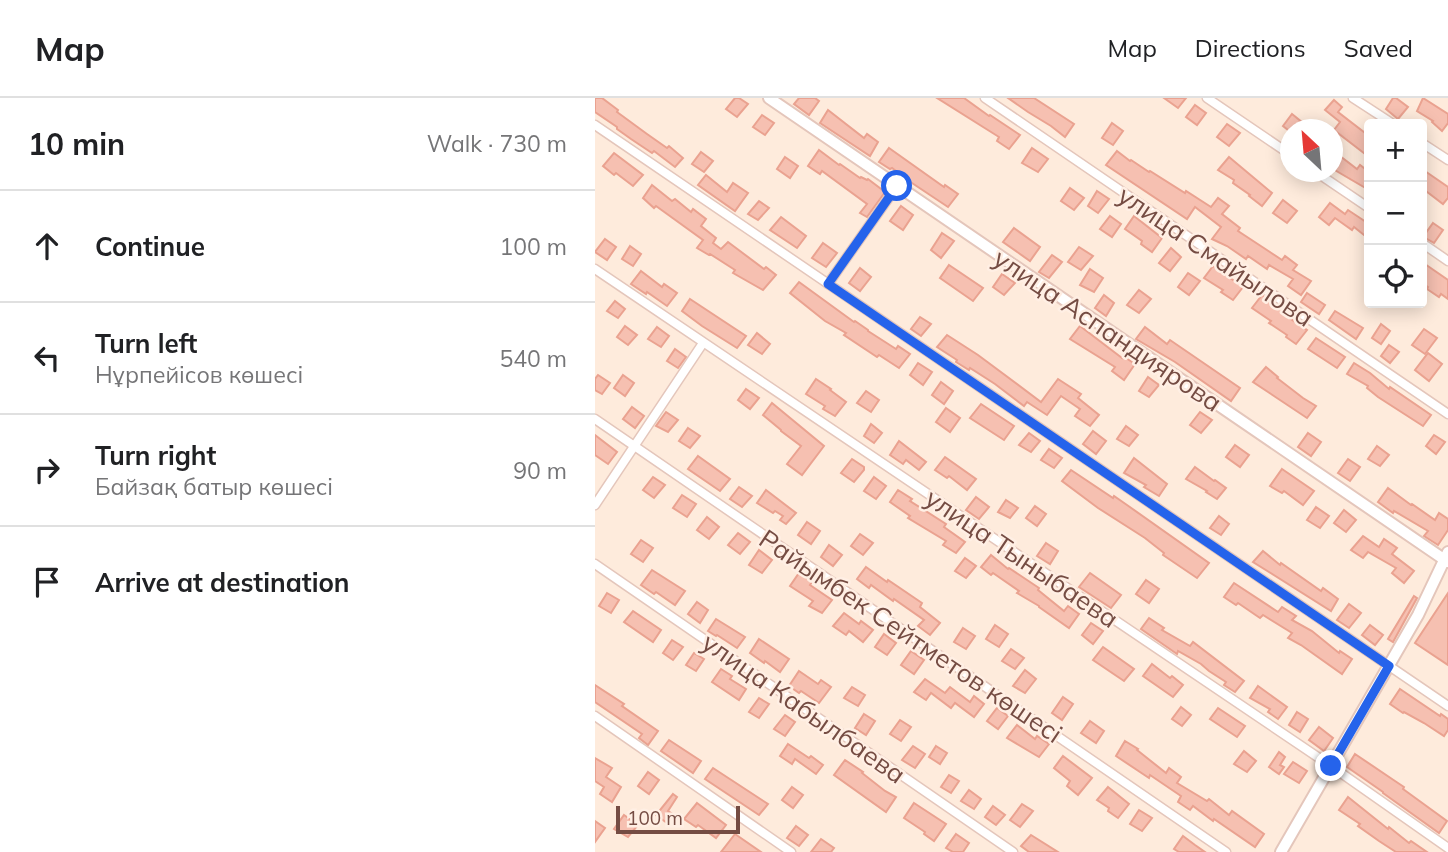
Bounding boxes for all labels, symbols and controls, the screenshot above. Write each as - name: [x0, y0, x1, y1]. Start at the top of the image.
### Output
- text: Map: [35, 28, 105, 69]
- text: Map: [1107, 33, 1157, 63]
- text: Directions: [1195, 33, 1306, 63]
- text: Saved: [1344, 33, 1413, 63]
- north arrow: [1280, 119, 1343, 182]
- map controls: [1364, 119, 1427, 308]
- button: +: [1364, 119, 1427, 182]
- text: 10 min: [28, 125, 125, 163]
- text: Walk · 730 m: [427, 129, 567, 158]
- route start: [881, 170, 912, 201]
- street label: улица Смайылова: [1112, 178, 1320, 334]
- button: −: [1364, 182, 1427, 245]
- icon: ahead: [28, 227, 66, 265]
- text: Continue: [95, 230, 205, 263]
- text: 100 m: [499, 232, 567, 261]
- street label: улица Аспандиярова: [987, 241, 1229, 419]
- button: locate: [1364, 245, 1427, 308]
- text: Turn left: [95, 327, 197, 360]
- icon: left: [28, 339, 66, 377]
- text: 540 m: [499, 344, 567, 373]
- text: Нұрпейісов көшесі: [95, 360, 303, 389]
- text: Turn right: [95, 439, 216, 472]
- icon: right: [28, 451, 66, 489]
- text: 90 m: [513, 456, 567, 485]
- text: Байзақ батыр көшесі: [95, 472, 333, 501]
- street label: улица Тыныбаева: [919, 481, 1125, 635]
- street label: Райымбек Сейтметов көшесі: [753, 522, 1069, 750]
- icon: arrive: [28, 563, 66, 601]
- text: Arrive at destination: [95, 566, 350, 599]
- street label: улица Кабылбаева: [696, 625, 912, 791]
- route end: [1315, 750, 1346, 781]
- scale bar: [616, 803, 740, 835]
- text: 100 m: [627, 806, 683, 830]

